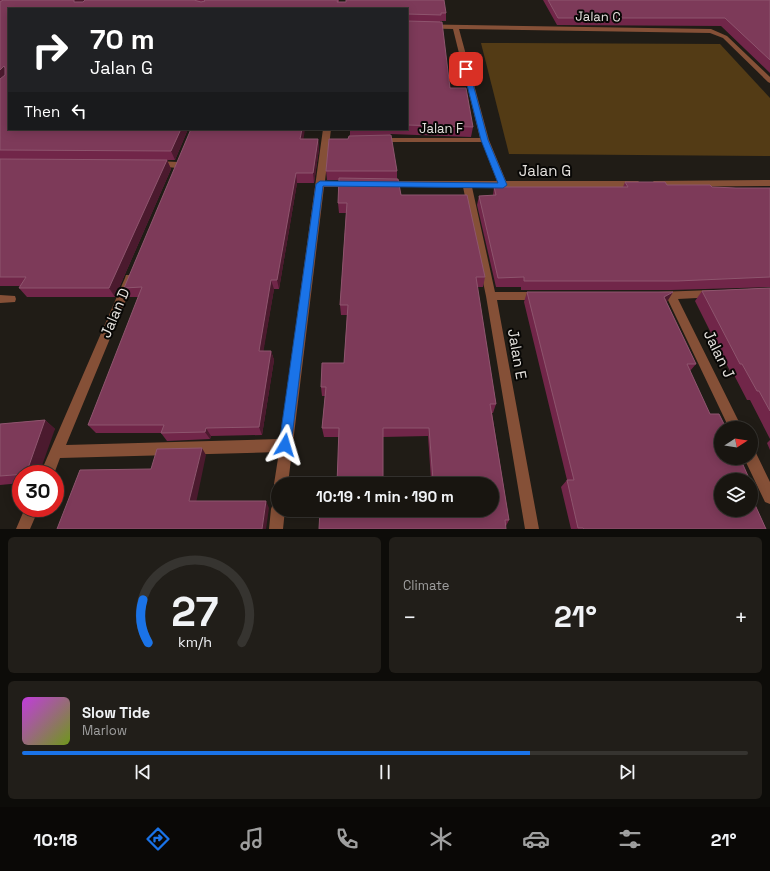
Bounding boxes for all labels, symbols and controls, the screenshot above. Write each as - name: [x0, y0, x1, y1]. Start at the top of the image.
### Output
- street label: Jalan C: [575, 8, 621, 25]
- text: 70 m: [90, 21, 155, 57]
- icon: right: [24, 24, 76, 76]
- pin: [449, 52, 483, 86]
- text: Jalan G: [90, 56, 153, 79]
- icon: arrive: [455, 58, 477, 80]
- icon: left: [68, 100, 90, 122]
- text: Then: [24, 102, 60, 121]
- street label: Jalan F: [419, 120, 463, 137]
- street label: Jalan G: [519, 161, 571, 180]
- street label: Jalan D: [96, 285, 134, 341]
- street label: Jalan E: [504, 327, 531, 381]
- street label: Jalan J: [700, 327, 739, 381]
- north arrow: [714, 421, 758, 465]
- map controls: [714, 421, 758, 517]
- position arrow: [264, 424, 306, 466]
- speed limit sign: 30: [12, 465, 64, 517]
- button: layers: [714, 473, 758, 517]
- text: 10:19 · 1 min · 190 m: [316, 487, 454, 506]
- text: Climate: [403, 577, 449, 594]
- text: 27: [171, 585, 218, 638]
- text: 21°: [554, 597, 597, 636]
- text: −: [403, 603, 417, 631]
- text: +: [734, 603, 748, 631]
- text: km/h: [177, 633, 212, 651]
- text: Slow Tide: [82, 703, 150, 722]
- text: Marlow: [82, 722, 127, 739]
- icon: previous: [132, 761, 154, 783]
- icon: pause: [374, 761, 396, 783]
- icon: next: [616, 761, 638, 783]
- icon: directions: [144, 825, 172, 853]
- icon: music: [238, 825, 266, 853]
- icon: phone: [333, 825, 361, 853]
- icon: climate: [427, 825, 455, 853]
- icon: car: [522, 825, 550, 853]
- icon: filters: [616, 825, 644, 853]
- text: 10:18: [33, 828, 77, 851]
- text: 21°: [711, 828, 737, 851]

